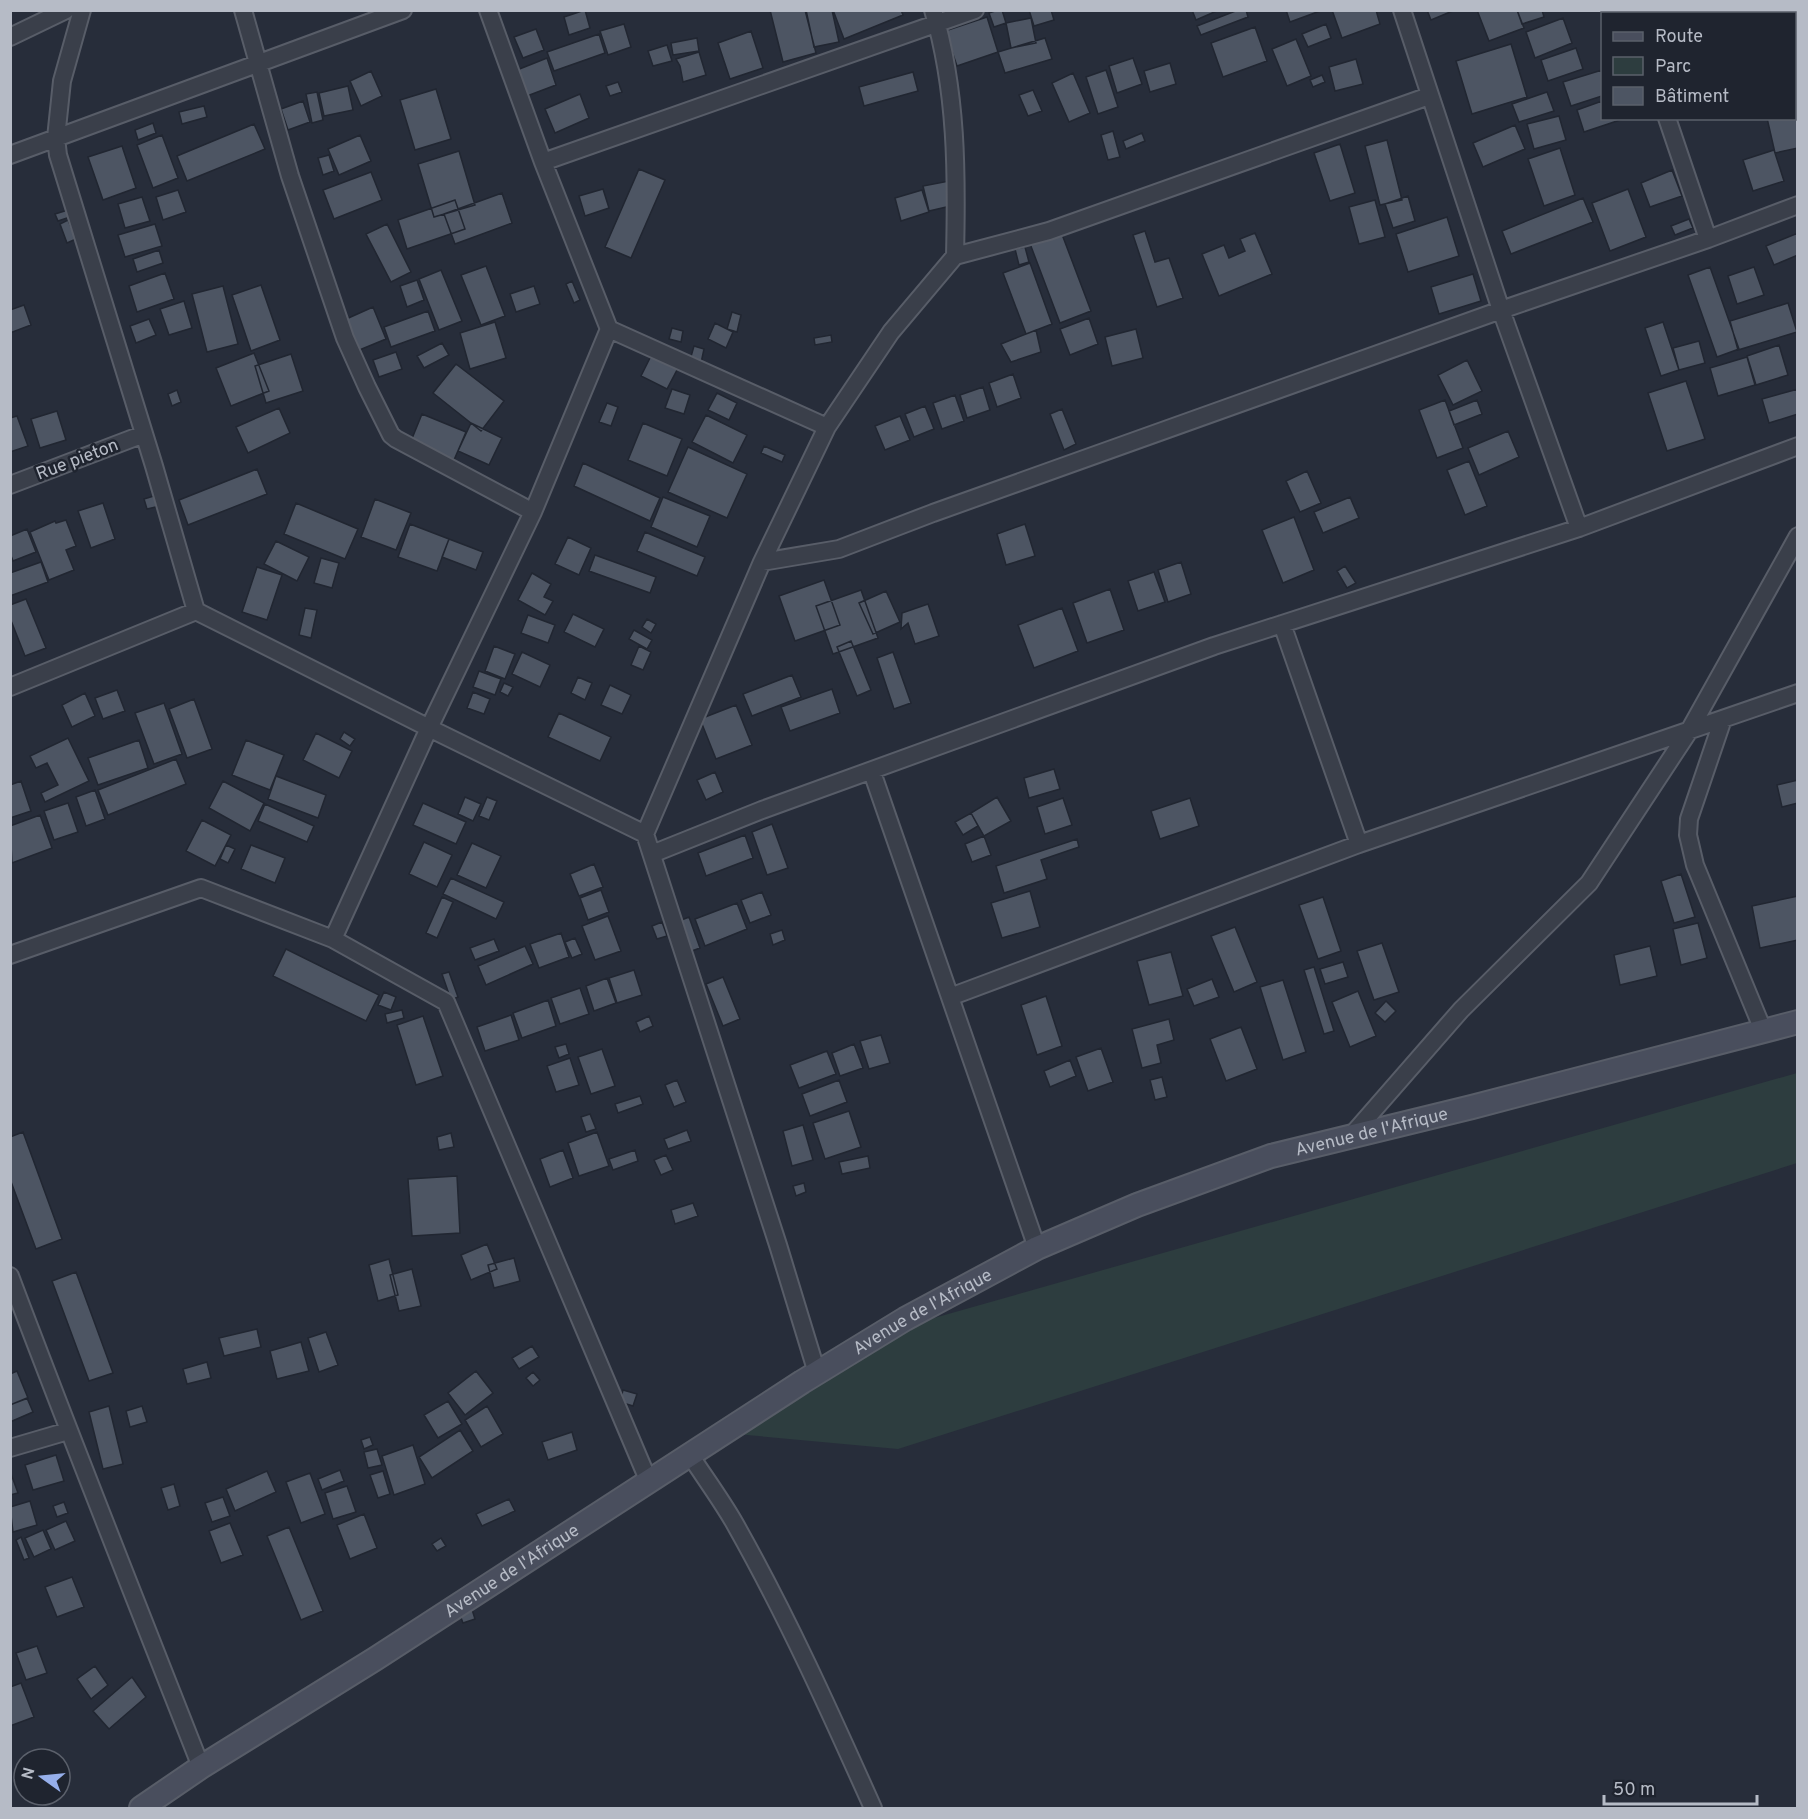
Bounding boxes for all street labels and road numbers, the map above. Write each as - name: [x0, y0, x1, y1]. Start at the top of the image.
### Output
- street label: Rue pieton: [33, 434, 122, 487]
- street label: Avenue de l'Afrique: [1293, 1103, 1451, 1163]
- street label: Avenue de l'Afrique: [849, 1264, 997, 1361]
- street label: Avenue de l'Afrique: [440, 1520, 584, 1624]

